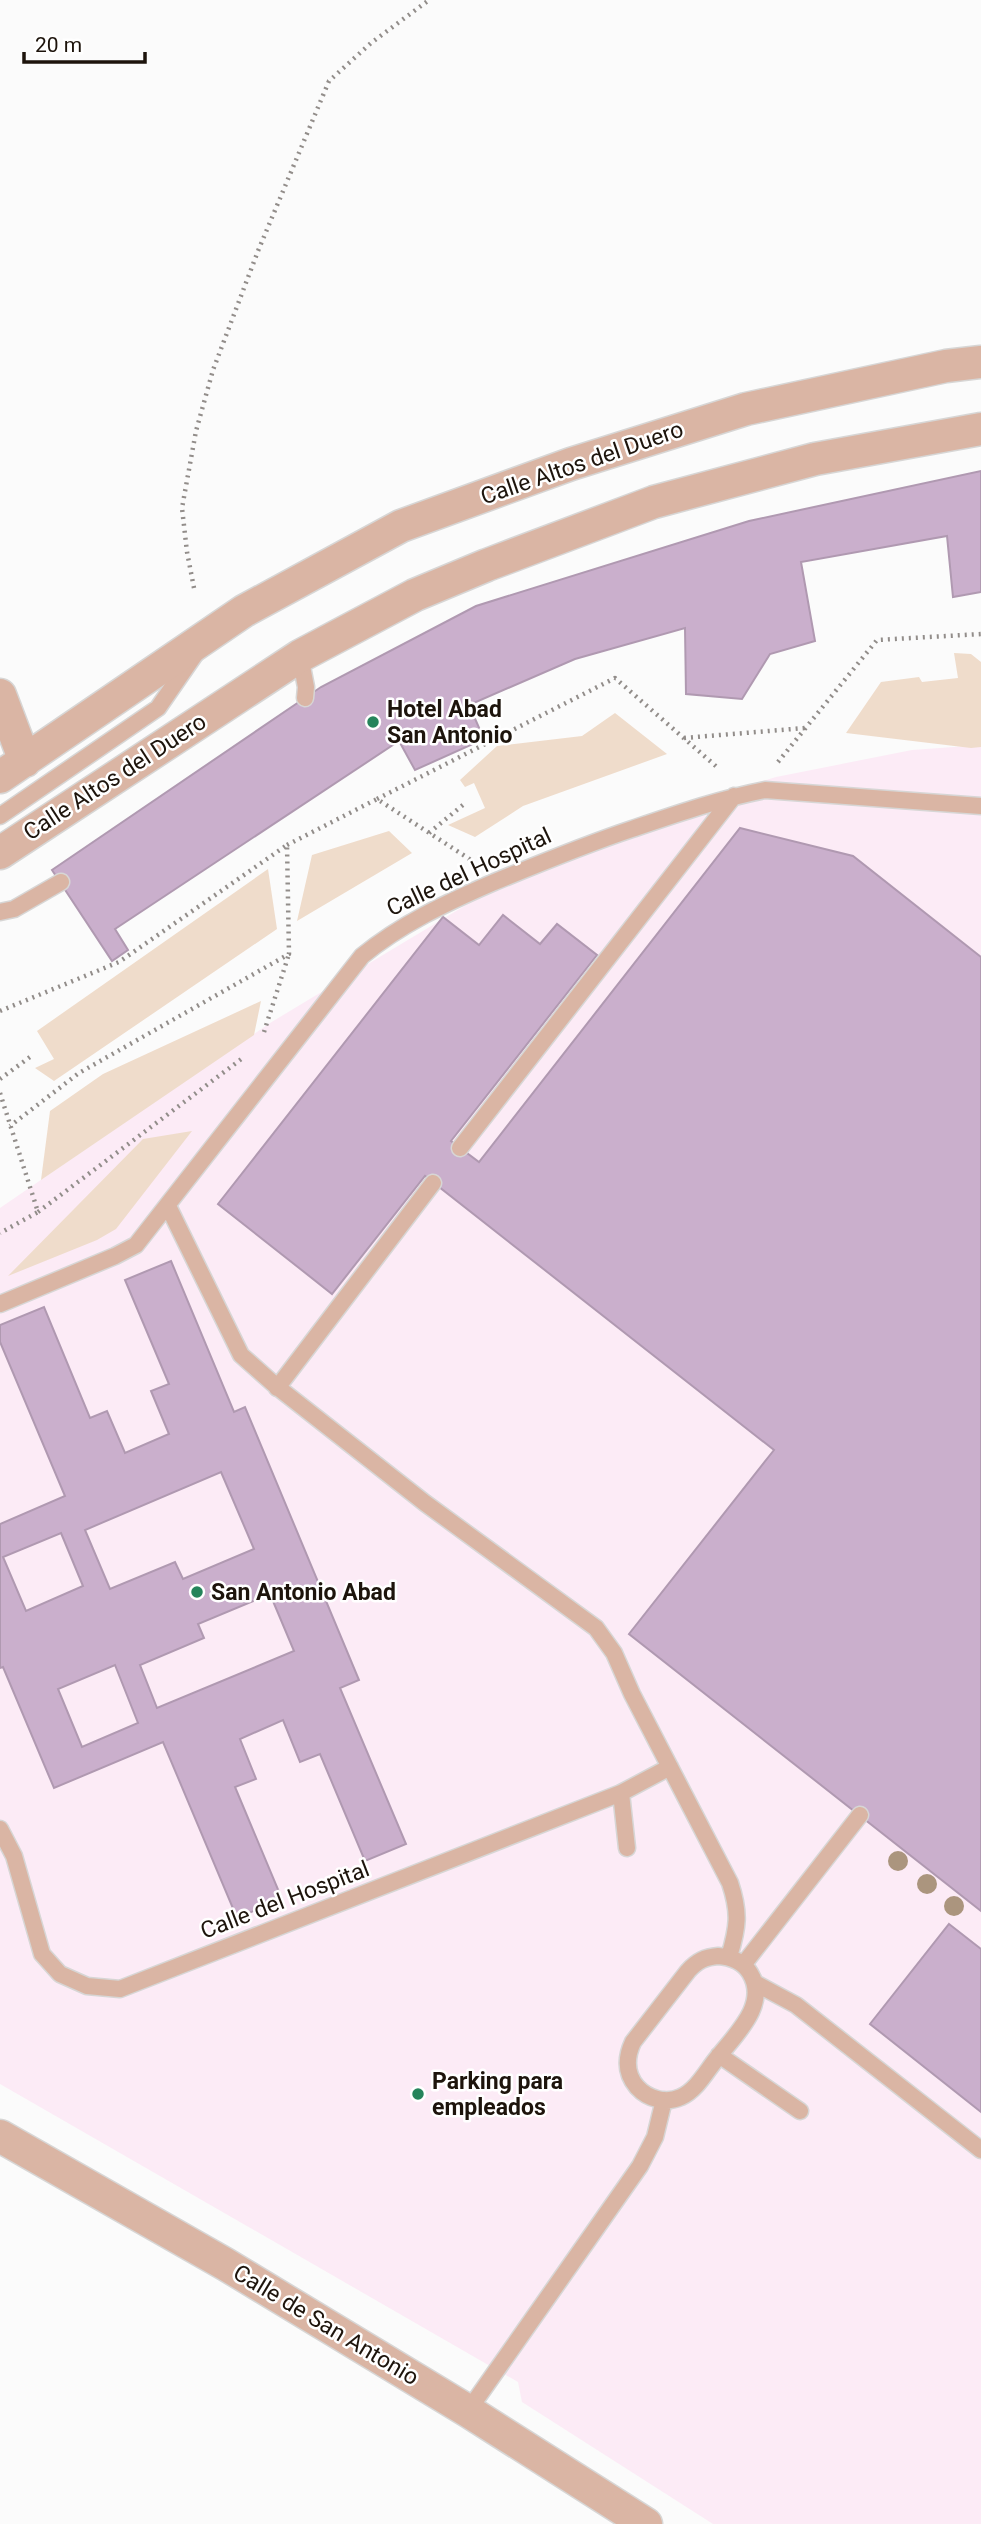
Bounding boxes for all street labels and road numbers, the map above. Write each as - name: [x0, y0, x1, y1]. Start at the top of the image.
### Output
- street label: Calle Altos del Duero: [477, 416, 687, 510]
- street label: Calle Altos del Duero: [19, 708, 211, 846]
- street label: Calle del Hospital: [382, 822, 556, 922]
- street label: Calle del Hospital: [197, 1855, 373, 1945]
- street label: Calle de San Antonio: [228, 2259, 424, 2391]

